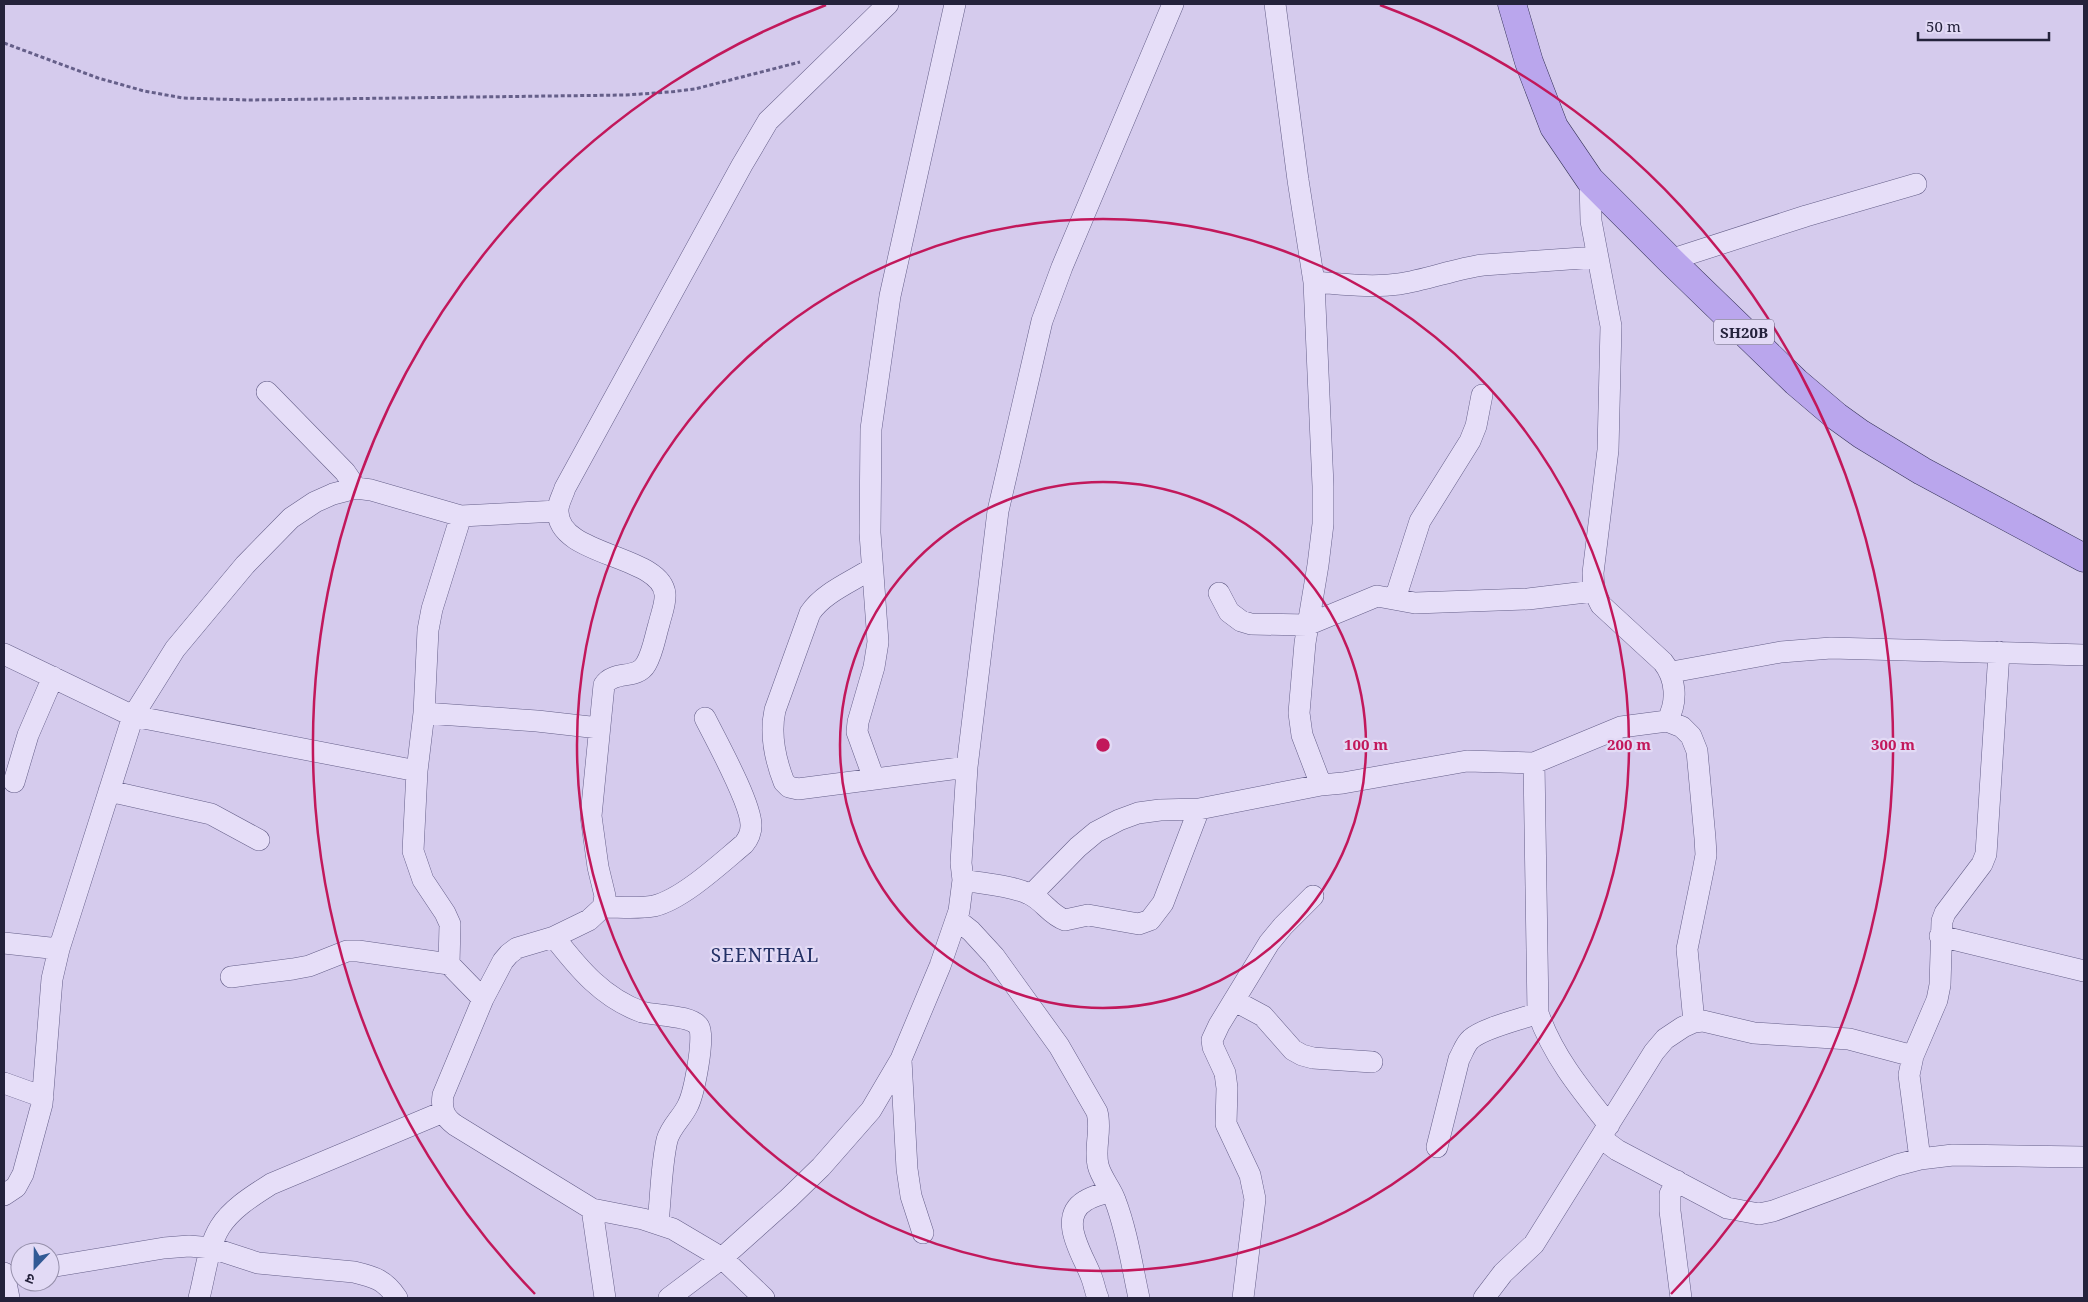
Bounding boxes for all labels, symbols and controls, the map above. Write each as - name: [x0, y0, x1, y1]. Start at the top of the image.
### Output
- scale bar: [1918, 10, 2049, 42]
- text: 50 m: [1926, 16, 1961, 36]
- road number: SH20B: [1714, 320, 1774, 344]
- text: 100 m: [1344, 734, 1388, 754]
- text: 200 m: [1607, 734, 1651, 754]
- text: 300 m: [1871, 734, 1915, 754]
- centre of rings: [1094, 736, 1112, 754]
- district label: SEENTHAL: [711, 942, 819, 968]
- north arrow: [10, 1242, 60, 1292]
- text: उ: [22, 1269, 37, 1290]

